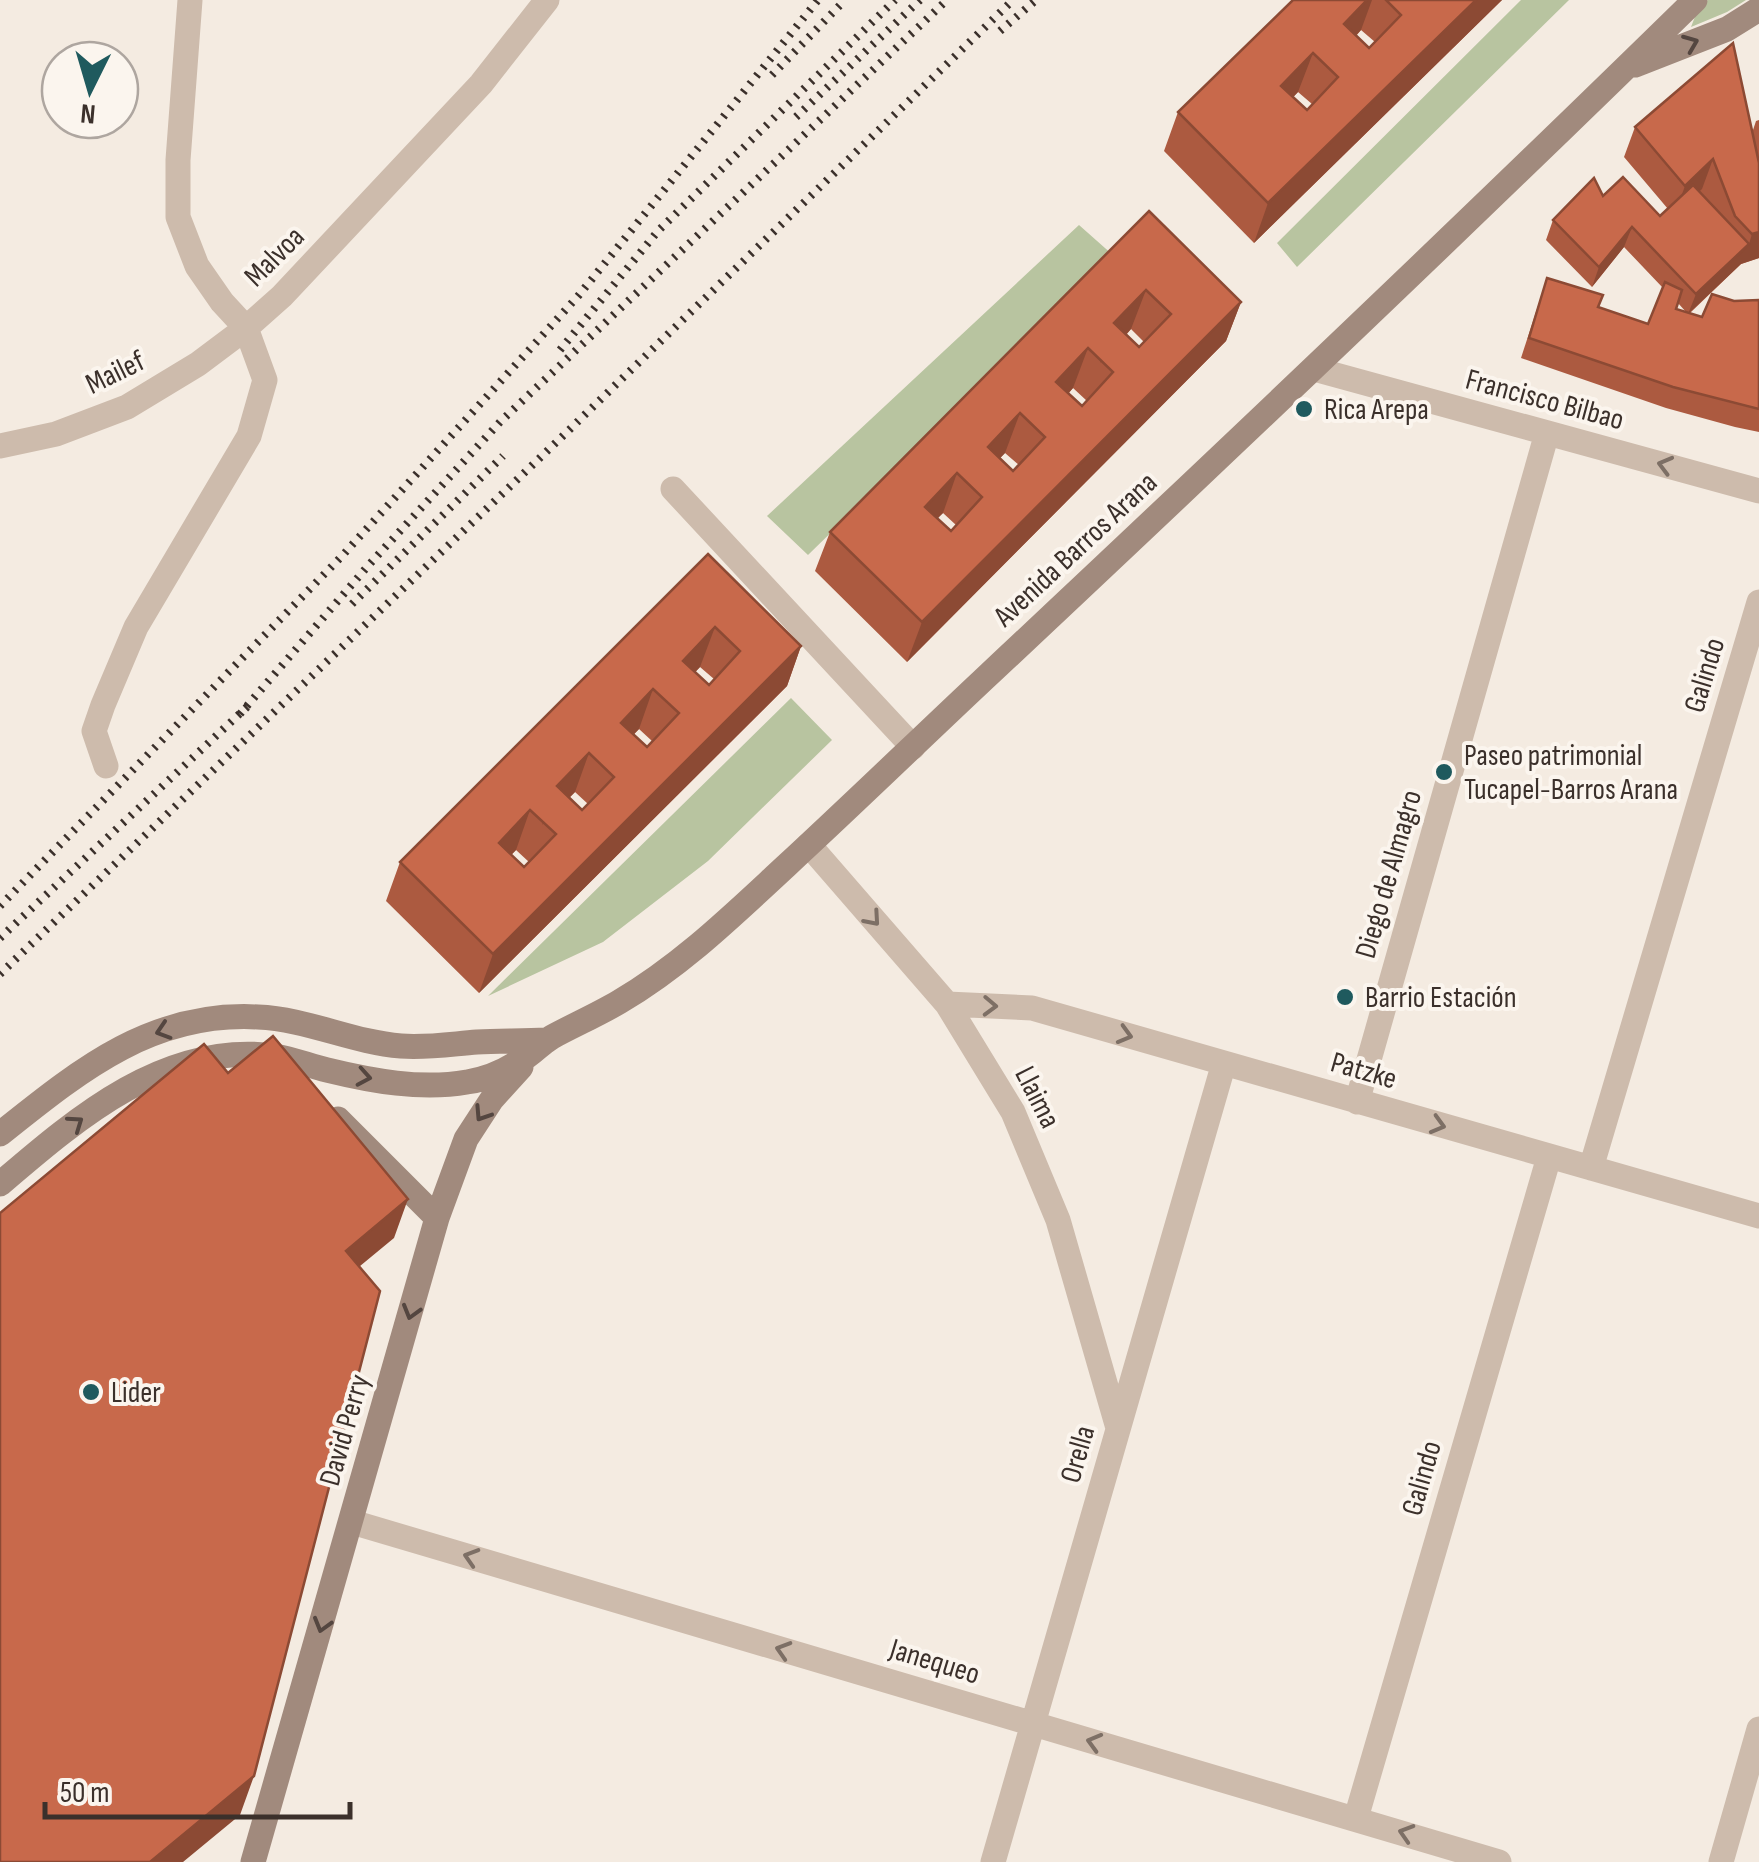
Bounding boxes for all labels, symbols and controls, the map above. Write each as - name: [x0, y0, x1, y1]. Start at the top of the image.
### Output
- one-way arrow: [1682, 34, 1699, 54]
- north arrow: [40, 40, 140, 140]
- text: N: [79, 96, 97, 130]
- street label: Malvoa: [237, 219, 312, 294]
- street label: Mailef: [80, 343, 151, 403]
- street label: Francisco Bilbao: [1462, 362, 1628, 438]
- place label: Rica Arepa: [1324, 392, 1429, 428]
- marker: Rica Arepa: [1293, 398, 1315, 420]
- one-way arrow: [1657, 456, 1674, 477]
- street label: Avenida Barros Arana: [986, 465, 1165, 635]
- street label: Galindo: [1677, 634, 1733, 717]
- place label: Paseo patrimonial Tucapel-Barros Arana: [1464, 738, 1678, 808]
- marker: Paseo patrimonial Tucapel-Barros Arana: [1433, 761, 1455, 783]
- street label: Diego de Almagro: [1348, 786, 1430, 962]
- one-way arrow: [861, 907, 879, 925]
- place label: Barrio Estación: [1365, 980, 1517, 1016]
- marker: Barrio Estación: [1334, 986, 1356, 1008]
- one-way arrow: [982, 995, 998, 1016]
- one-way arrow: [156, 1019, 173, 1039]
- one-way arrow: [1116, 1023, 1133, 1044]
- street label: Patzke: [1327, 1044, 1401, 1097]
- street label: Llaima: [1006, 1060, 1068, 1134]
- one-way arrow: [356, 1066, 373, 1087]
- one-way arrow: [476, 1103, 495, 1121]
- one-way arrow: [1429, 1113, 1446, 1134]
- one-way arrow: [65, 1117, 84, 1136]
- one-way arrow: [402, 1303, 423, 1320]
- street label: David Perry: [312, 1370, 378, 1490]
- place label: Lider: [111, 1375, 161, 1411]
- marker: Lider: [80, 1381, 102, 1403]
- street label: Orella: [1053, 1422, 1103, 1487]
- street label: Galindo: [1394, 1437, 1450, 1520]
- one-way arrow: [463, 1548, 480, 1569]
- one-way arrow: [313, 1615, 334, 1632]
- street label: Janequeo: [884, 1631, 984, 1693]
- one-way arrow: [775, 1641, 792, 1662]
- one-way arrow: [1086, 1733, 1103, 1754]
- scale bar: [45, 1757, 350, 1819]
- text: 50 m: [60, 1775, 109, 1811]
- one-way arrow: [1398, 1825, 1415, 1845]

